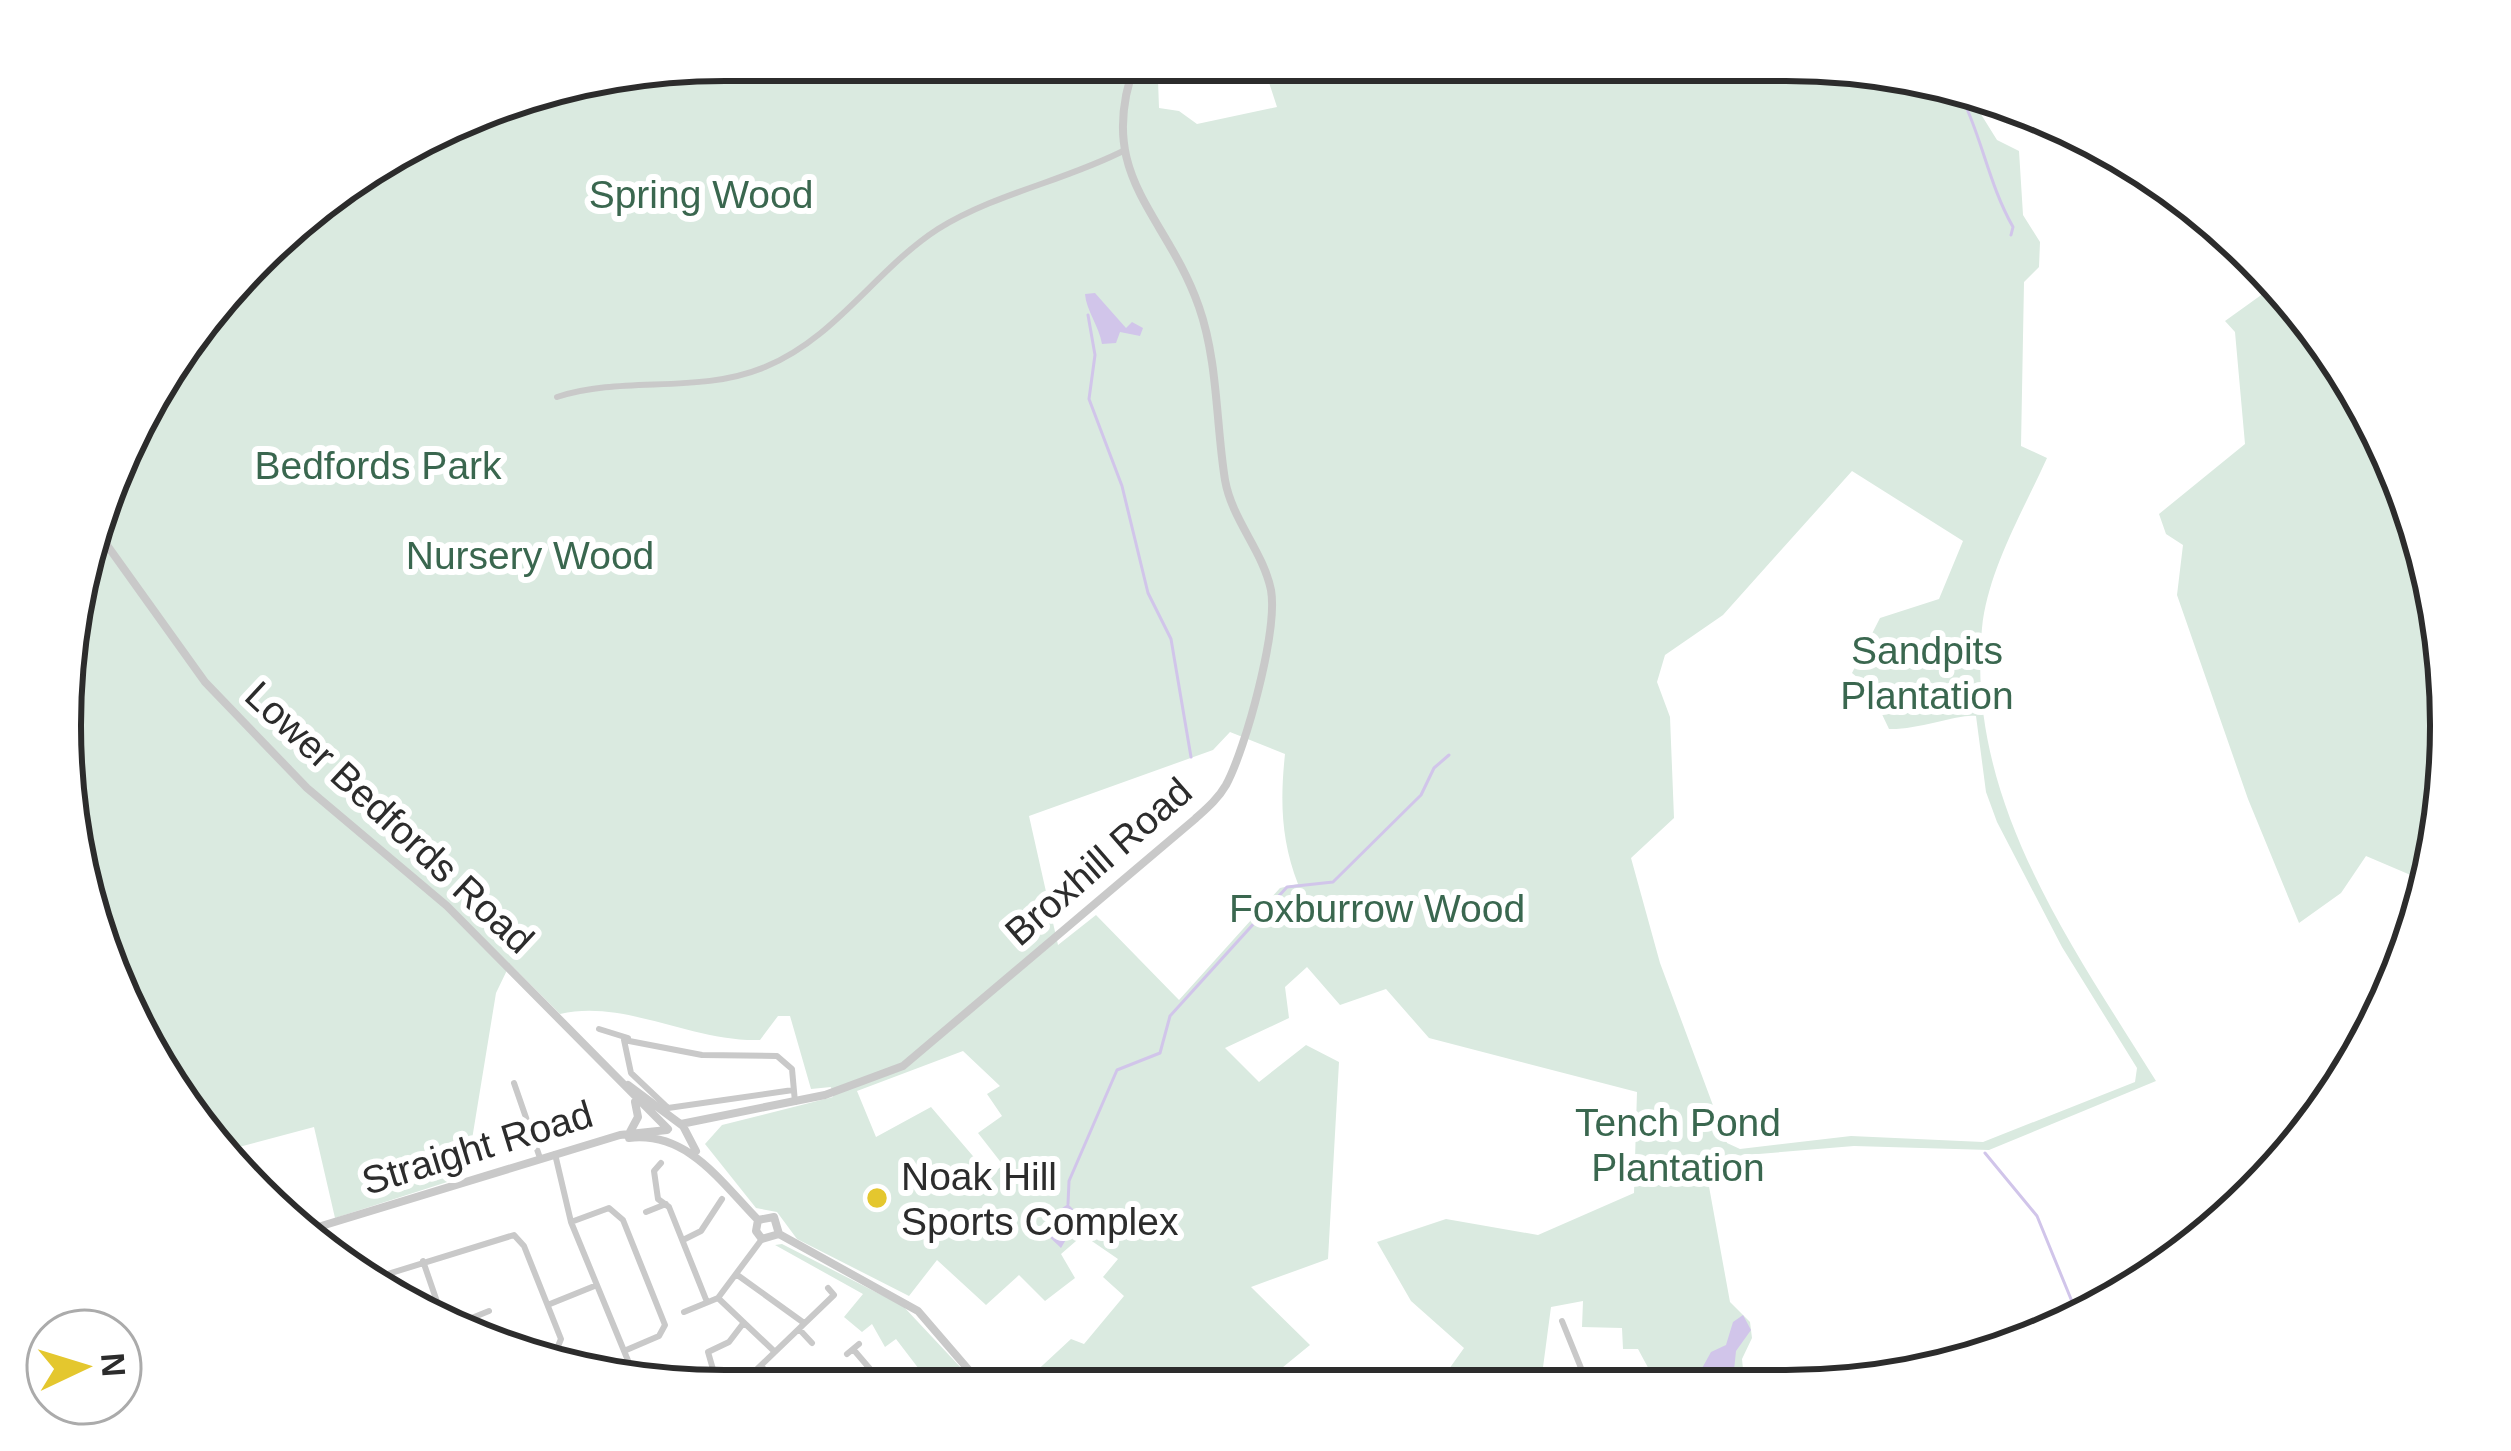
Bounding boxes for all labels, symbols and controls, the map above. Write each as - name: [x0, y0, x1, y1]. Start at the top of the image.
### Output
- park label: Spring Wood: [589, 173, 813, 216]
- park label: Bedfords Park: [254, 444, 502, 487]
- park label: Nursery Wood: [406, 534, 654, 577]
- park label: Sandpits Plantation: [1840, 629, 2014, 717]
- street label: Lower Bedfords Road: [237, 673, 542, 962]
- street label: Broxhill Road: [997, 769, 1200, 954]
- park label: Foxburrow Wood: [1229, 887, 1525, 930]
- street label: Straight Road: [357, 1092, 597, 1203]
- park label: Tench Pond Plantation: [1575, 1101, 1781, 1189]
- place label: Noak Hill Sports Complex: [901, 1155, 1179, 1243]
- marker: Noak Hill Sports Complex: [864, 1185, 890, 1211]
- north arrow: [24, 1307, 144, 1427]
- text: N: [94, 1352, 133, 1378]

